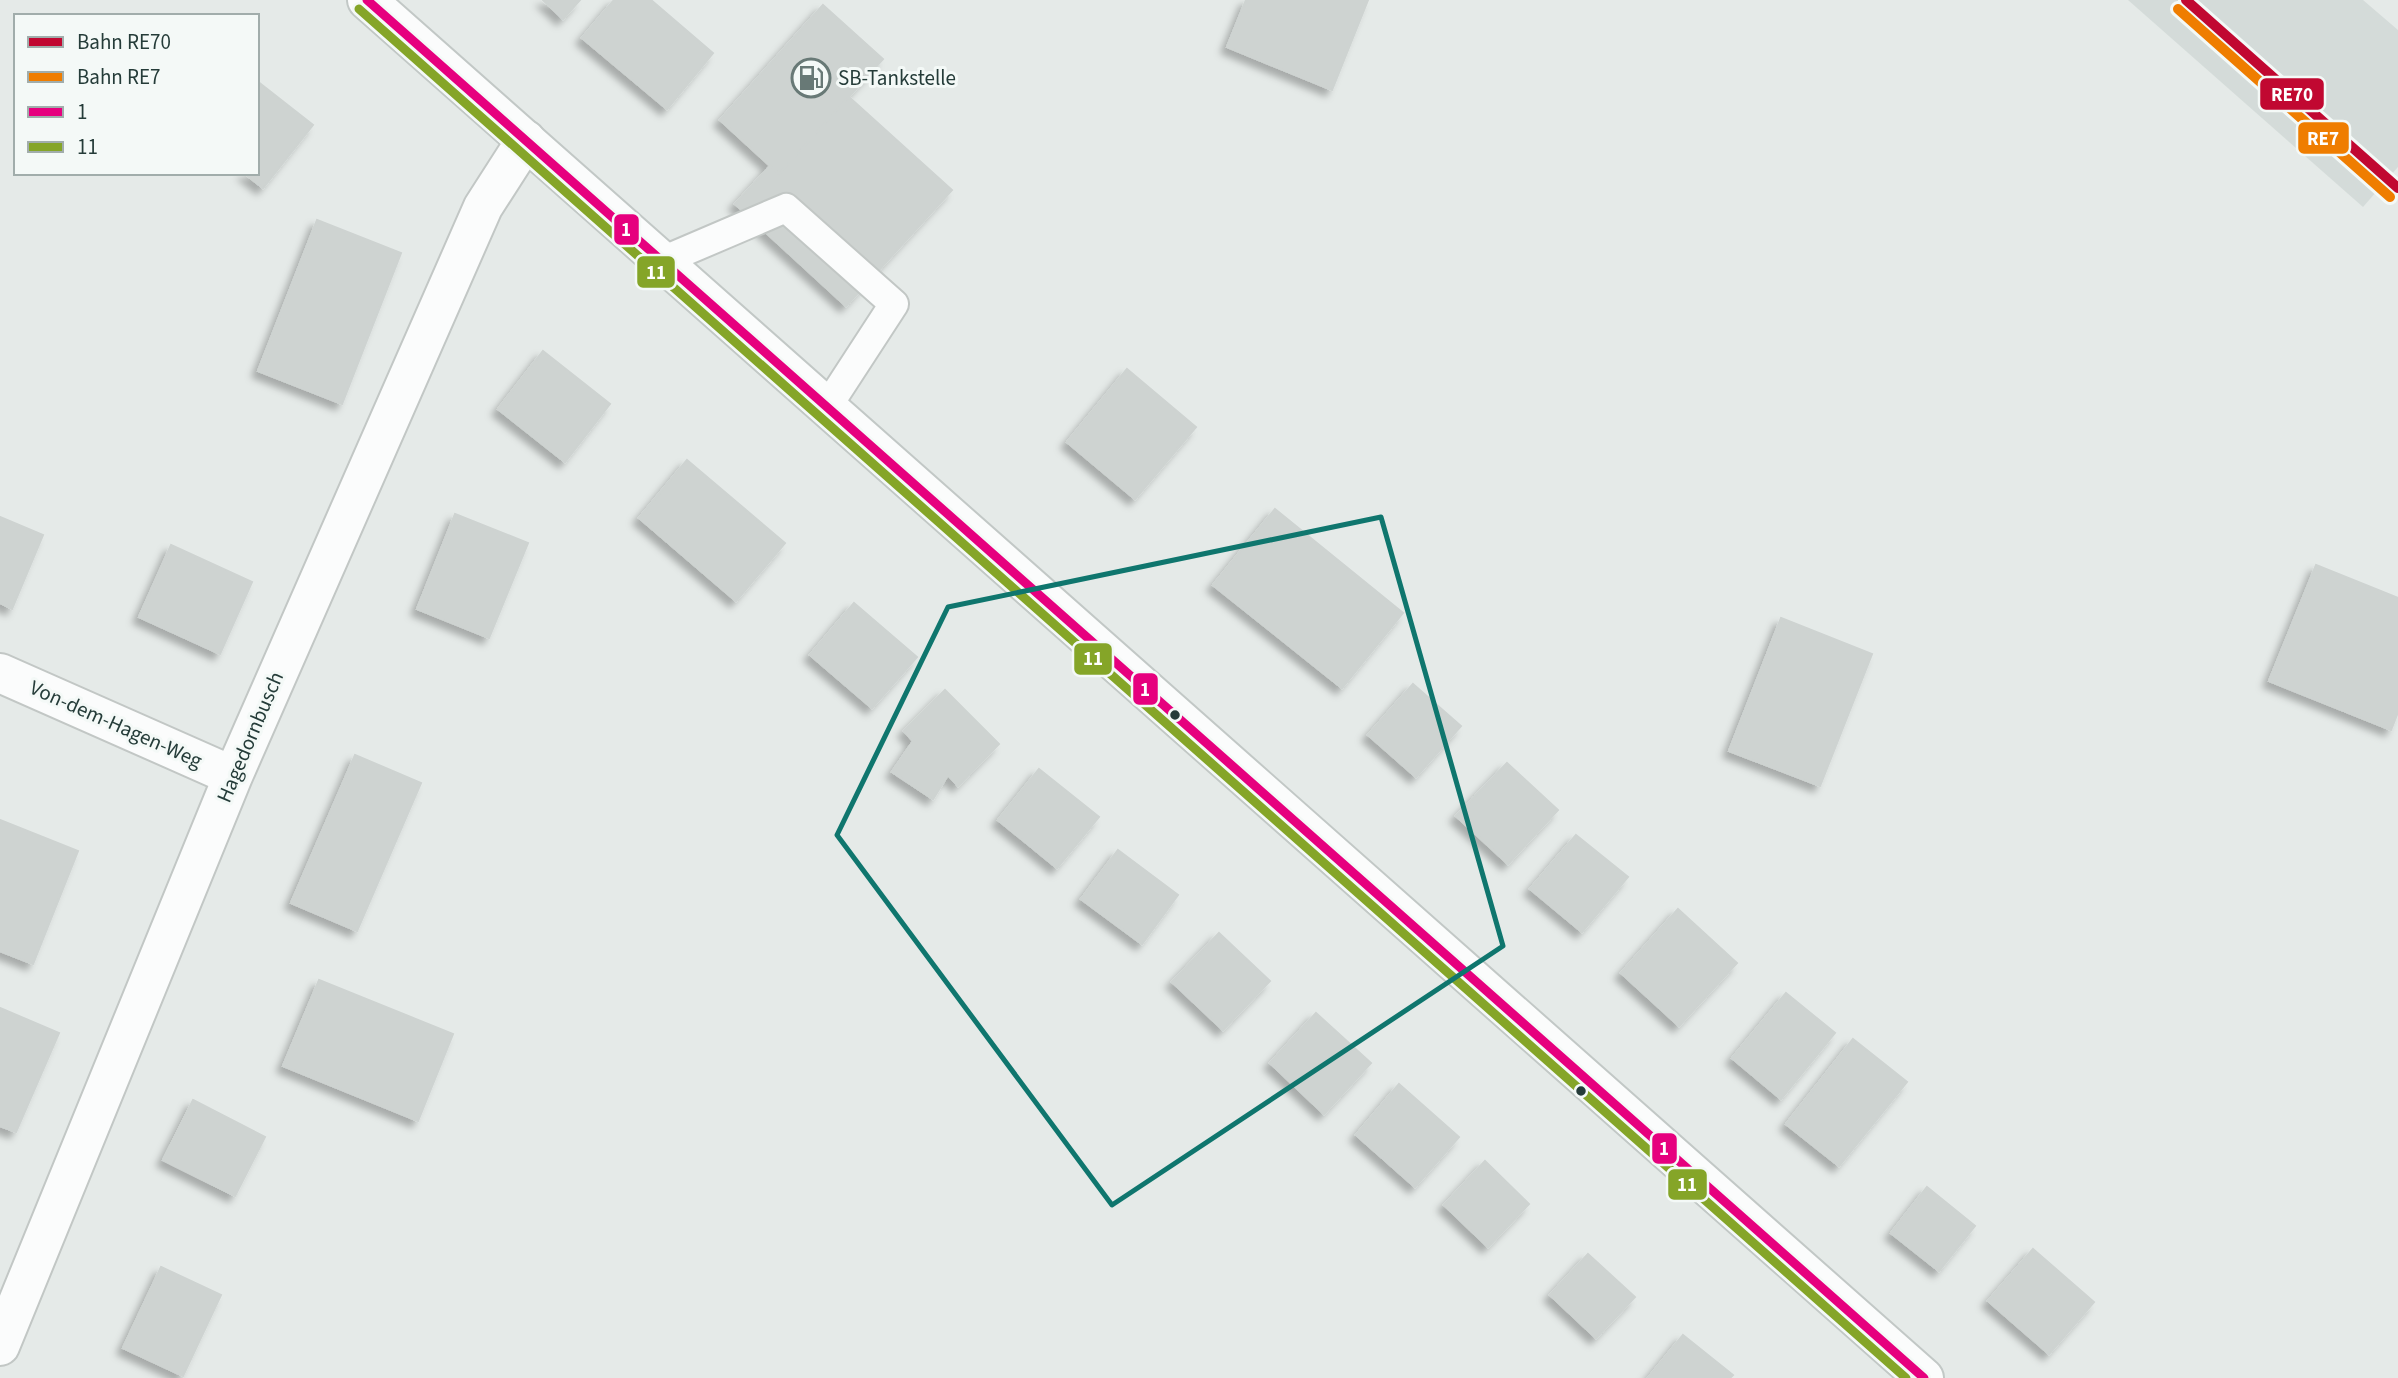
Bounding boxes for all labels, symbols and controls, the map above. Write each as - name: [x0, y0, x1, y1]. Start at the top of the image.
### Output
- legend: [14, 14, 259, 175]
- text: Bahn RE70: [77, 27, 171, 57]
- fuel station icon: SB-Tankstelle: [790, 57, 832, 99]
- text: Bahn RE7: [77, 62, 161, 92]
- place label: SB-Tankstelle: [838, 63, 956, 93]
- line badge: RE70: [2259, 77, 2325, 111]
- text: RE70: [2271, 82, 2313, 109]
- text: 1: [77, 97, 87, 127]
- line badge: RE7: [2297, 121, 2350, 155]
- text: RE7: [2307, 126, 2339, 153]
- text: 11: [77, 132, 98, 162]
- line badge: 1: [613, 213, 640, 246]
- text: 1: [621, 217, 631, 244]
- line badge: 11: [636, 255, 676, 289]
- text: 11: [646, 260, 666, 287]
- line badge: 11: [1073, 642, 1113, 676]
- text: 11: [1083, 646, 1103, 673]
- street label: Hagedornbusch: [209, 667, 291, 807]
- street label: Von-dem-Hagen-Weg: [25, 672, 207, 776]
- line badge: 1: [1132, 672, 1159, 706]
- text: 1: [1140, 677, 1150, 704]
- unlabelled marker: [1168, 708, 1182, 722]
- unlabelled marker: [1574, 1084, 1588, 1098]
- line badge: 1: [1651, 1132, 1678, 1165]
- text: 1: [1659, 1136, 1669, 1163]
- line badge: 11: [1667, 1168, 1708, 1201]
- text: 11: [1677, 1172, 1697, 1199]

